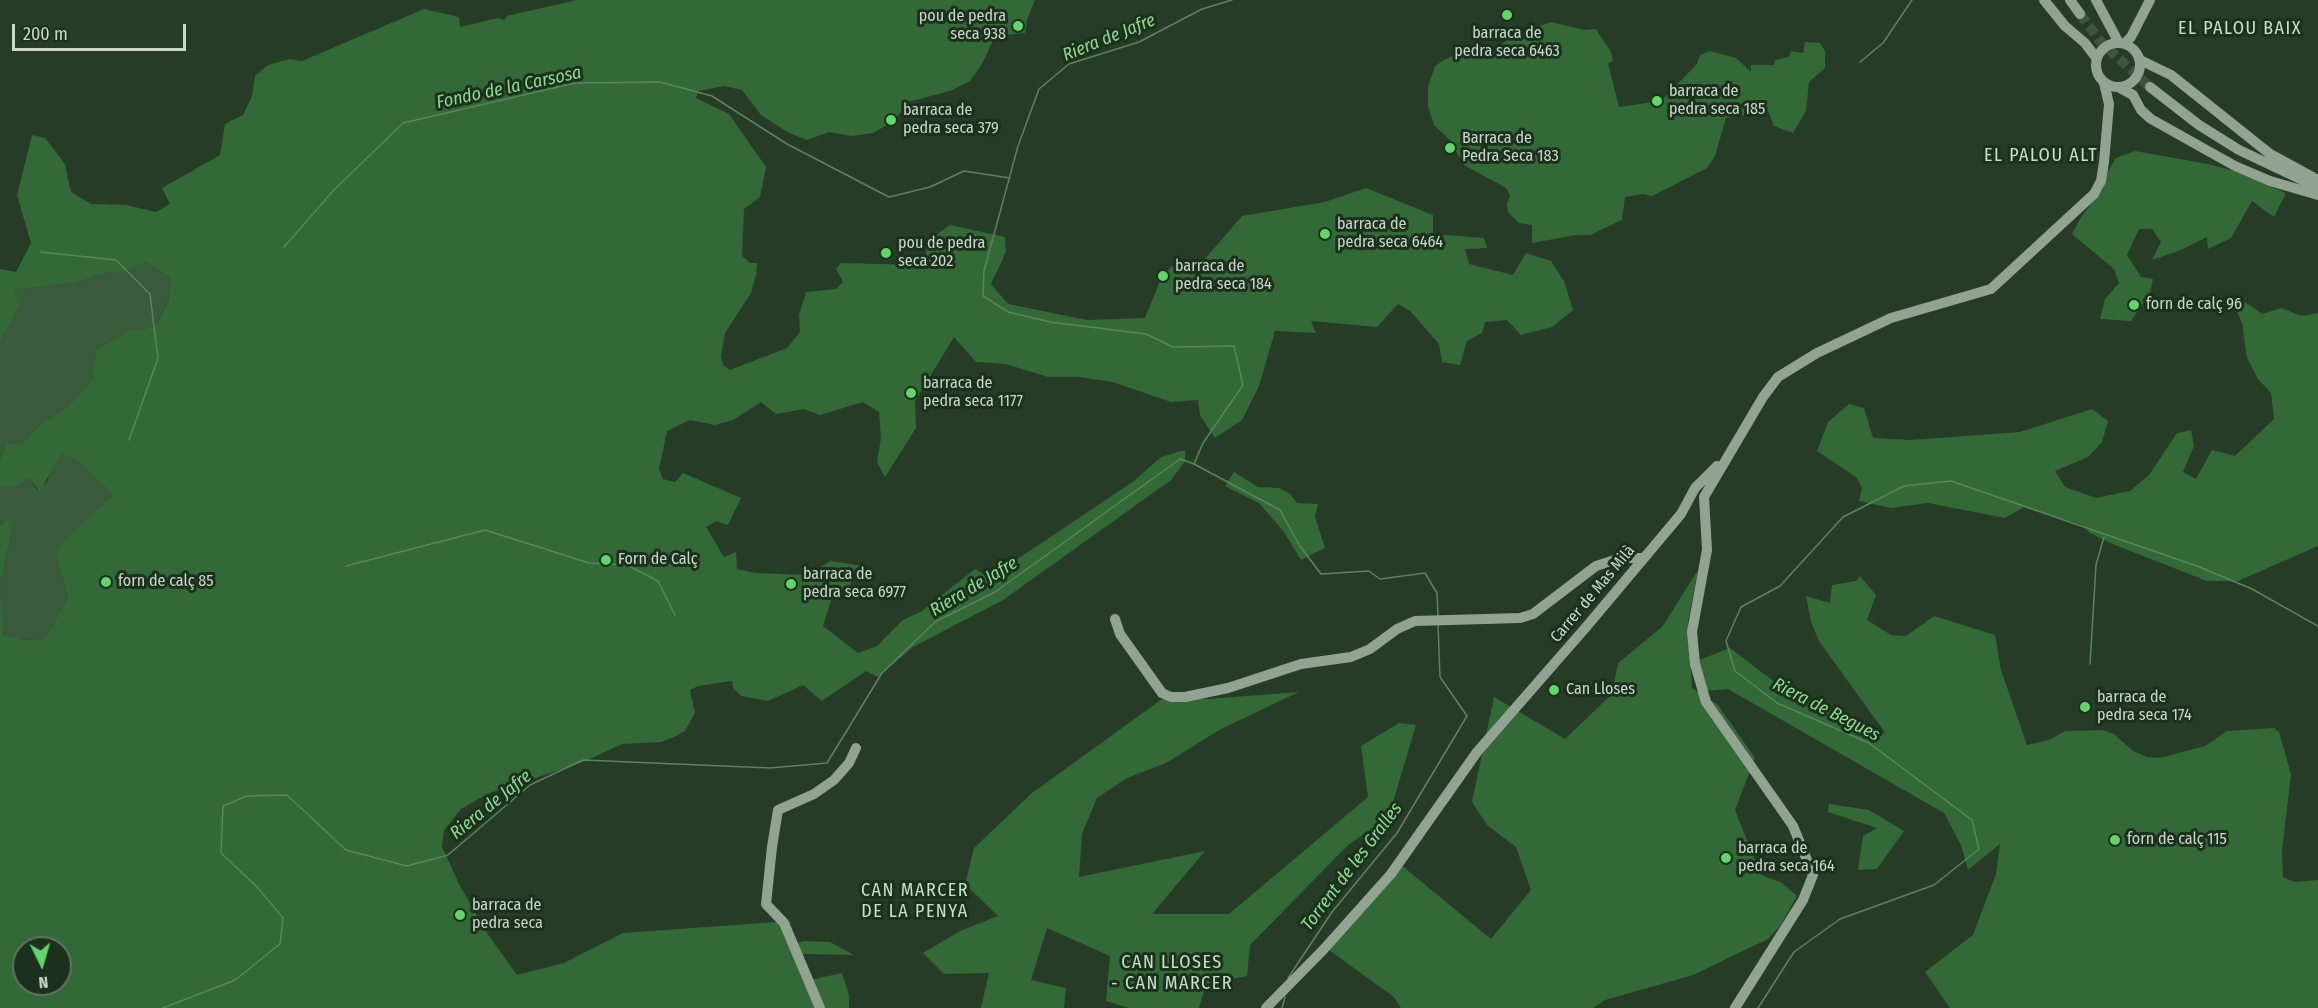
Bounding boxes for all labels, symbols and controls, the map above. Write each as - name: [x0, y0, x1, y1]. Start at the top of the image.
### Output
- place label: pou de pedra seca 938: [919, 7, 1006, 45]
- marker: barraca de pedra seca 6463: [1500, 8, 1514, 22]
- water label: Riera de Jafre: [1059, 10, 1159, 66]
- scale bar: [15, 12, 189, 50]
- district label: EL PALOU BAIX: [2178, 18, 2302, 40]
- marker: pou de pedra seca 938: [1011, 19, 1025, 33]
- text: 200 m: [23, 23, 68, 45]
- place label: barraca de pedra seca 6463: [1454, 24, 1560, 62]
- water label: Fondo de la Carsosa: [435, 62, 583, 114]
- place label: barraca de pedra seca 185: [1669, 82, 1765, 120]
- marker: barraca de pedra seca 185: [1650, 94, 1664, 108]
- place label: barraca de pedra seca 379: [903, 101, 999, 139]
- marker: barraca de pedra seca 379: [884, 113, 898, 127]
- place label: Barraca de Pedra Seca 183: [1462, 129, 1559, 167]
- marker: Barraca de Pedra Seca 183: [1443, 141, 1457, 155]
- district label: EL PALOU ALT: [1984, 145, 2098, 167]
- place label: barraca de pedra seca 6464: [1337, 215, 1443, 253]
- marker: barraca de pedra seca 6464: [1318, 227, 1332, 241]
- place label: pou de pedra seca 202: [898, 234, 985, 272]
- marker: pou de pedra seca 202: [879, 246, 893, 260]
- place label: barraca de pedra seca 184: [1175, 257, 1272, 295]
- marker: barraca de pedra seca 184: [1156, 269, 1170, 283]
- place label: forn de calç 96: [2146, 295, 2242, 315]
- marker: forn de calç 96: [2127, 298, 2141, 312]
- place label: barraca de pedra seca 1177: [923, 374, 1023, 412]
- marker: barraca de pedra seca 1177: [904, 386, 918, 400]
- street label: Carrer de Mas Milà: [1547, 541, 1639, 647]
- place label: Forn de Calç: [618, 550, 698, 570]
- water label: Riera de Jafre: [926, 552, 1022, 622]
- marker: Forn de Calç: [599, 553, 613, 567]
- place label: barraca de pedra seca 6977: [803, 565, 906, 603]
- place label: forn de calç 85: [118, 572, 214, 592]
- marker: forn de calç 85: [99, 575, 113, 589]
- marker: barraca de pedra seca 6977: [784, 577, 798, 591]
- water label: Riera de Begues: [1769, 674, 1883, 746]
- place label: Can Lloses: [1566, 680, 1635, 700]
- marker: Can Lloses: [1547, 683, 1561, 697]
- place label: barraca de pedra seca 174: [2097, 688, 2192, 726]
- marker: barraca de pedra seca 174: [2078, 700, 2092, 714]
- water label: Riera de Jafre: [446, 766, 536, 844]
- water label: Torrent de les Gralles: [1297, 799, 1407, 935]
- place label: forn de calç 115: [2127, 830, 2227, 850]
- marker: forn de calç 115: [2108, 833, 2122, 847]
- place label: barraca de pedra seca 164: [1738, 839, 1835, 877]
- marker: barraca de pedra seca 164: [1719, 851, 1733, 865]
- district label: CAN MARCER DE LA PENYA: [861, 880, 969, 922]
- place label: barraca de pedra seca: [472, 896, 543, 934]
- marker: barraca de pedra seca: [453, 908, 467, 922]
- north arrow: [12, 936, 72, 996]
- district label: CAN LLOSES - CAN MARCER: [1111, 952, 1233, 994]
- text: N: [38, 973, 49, 992]

